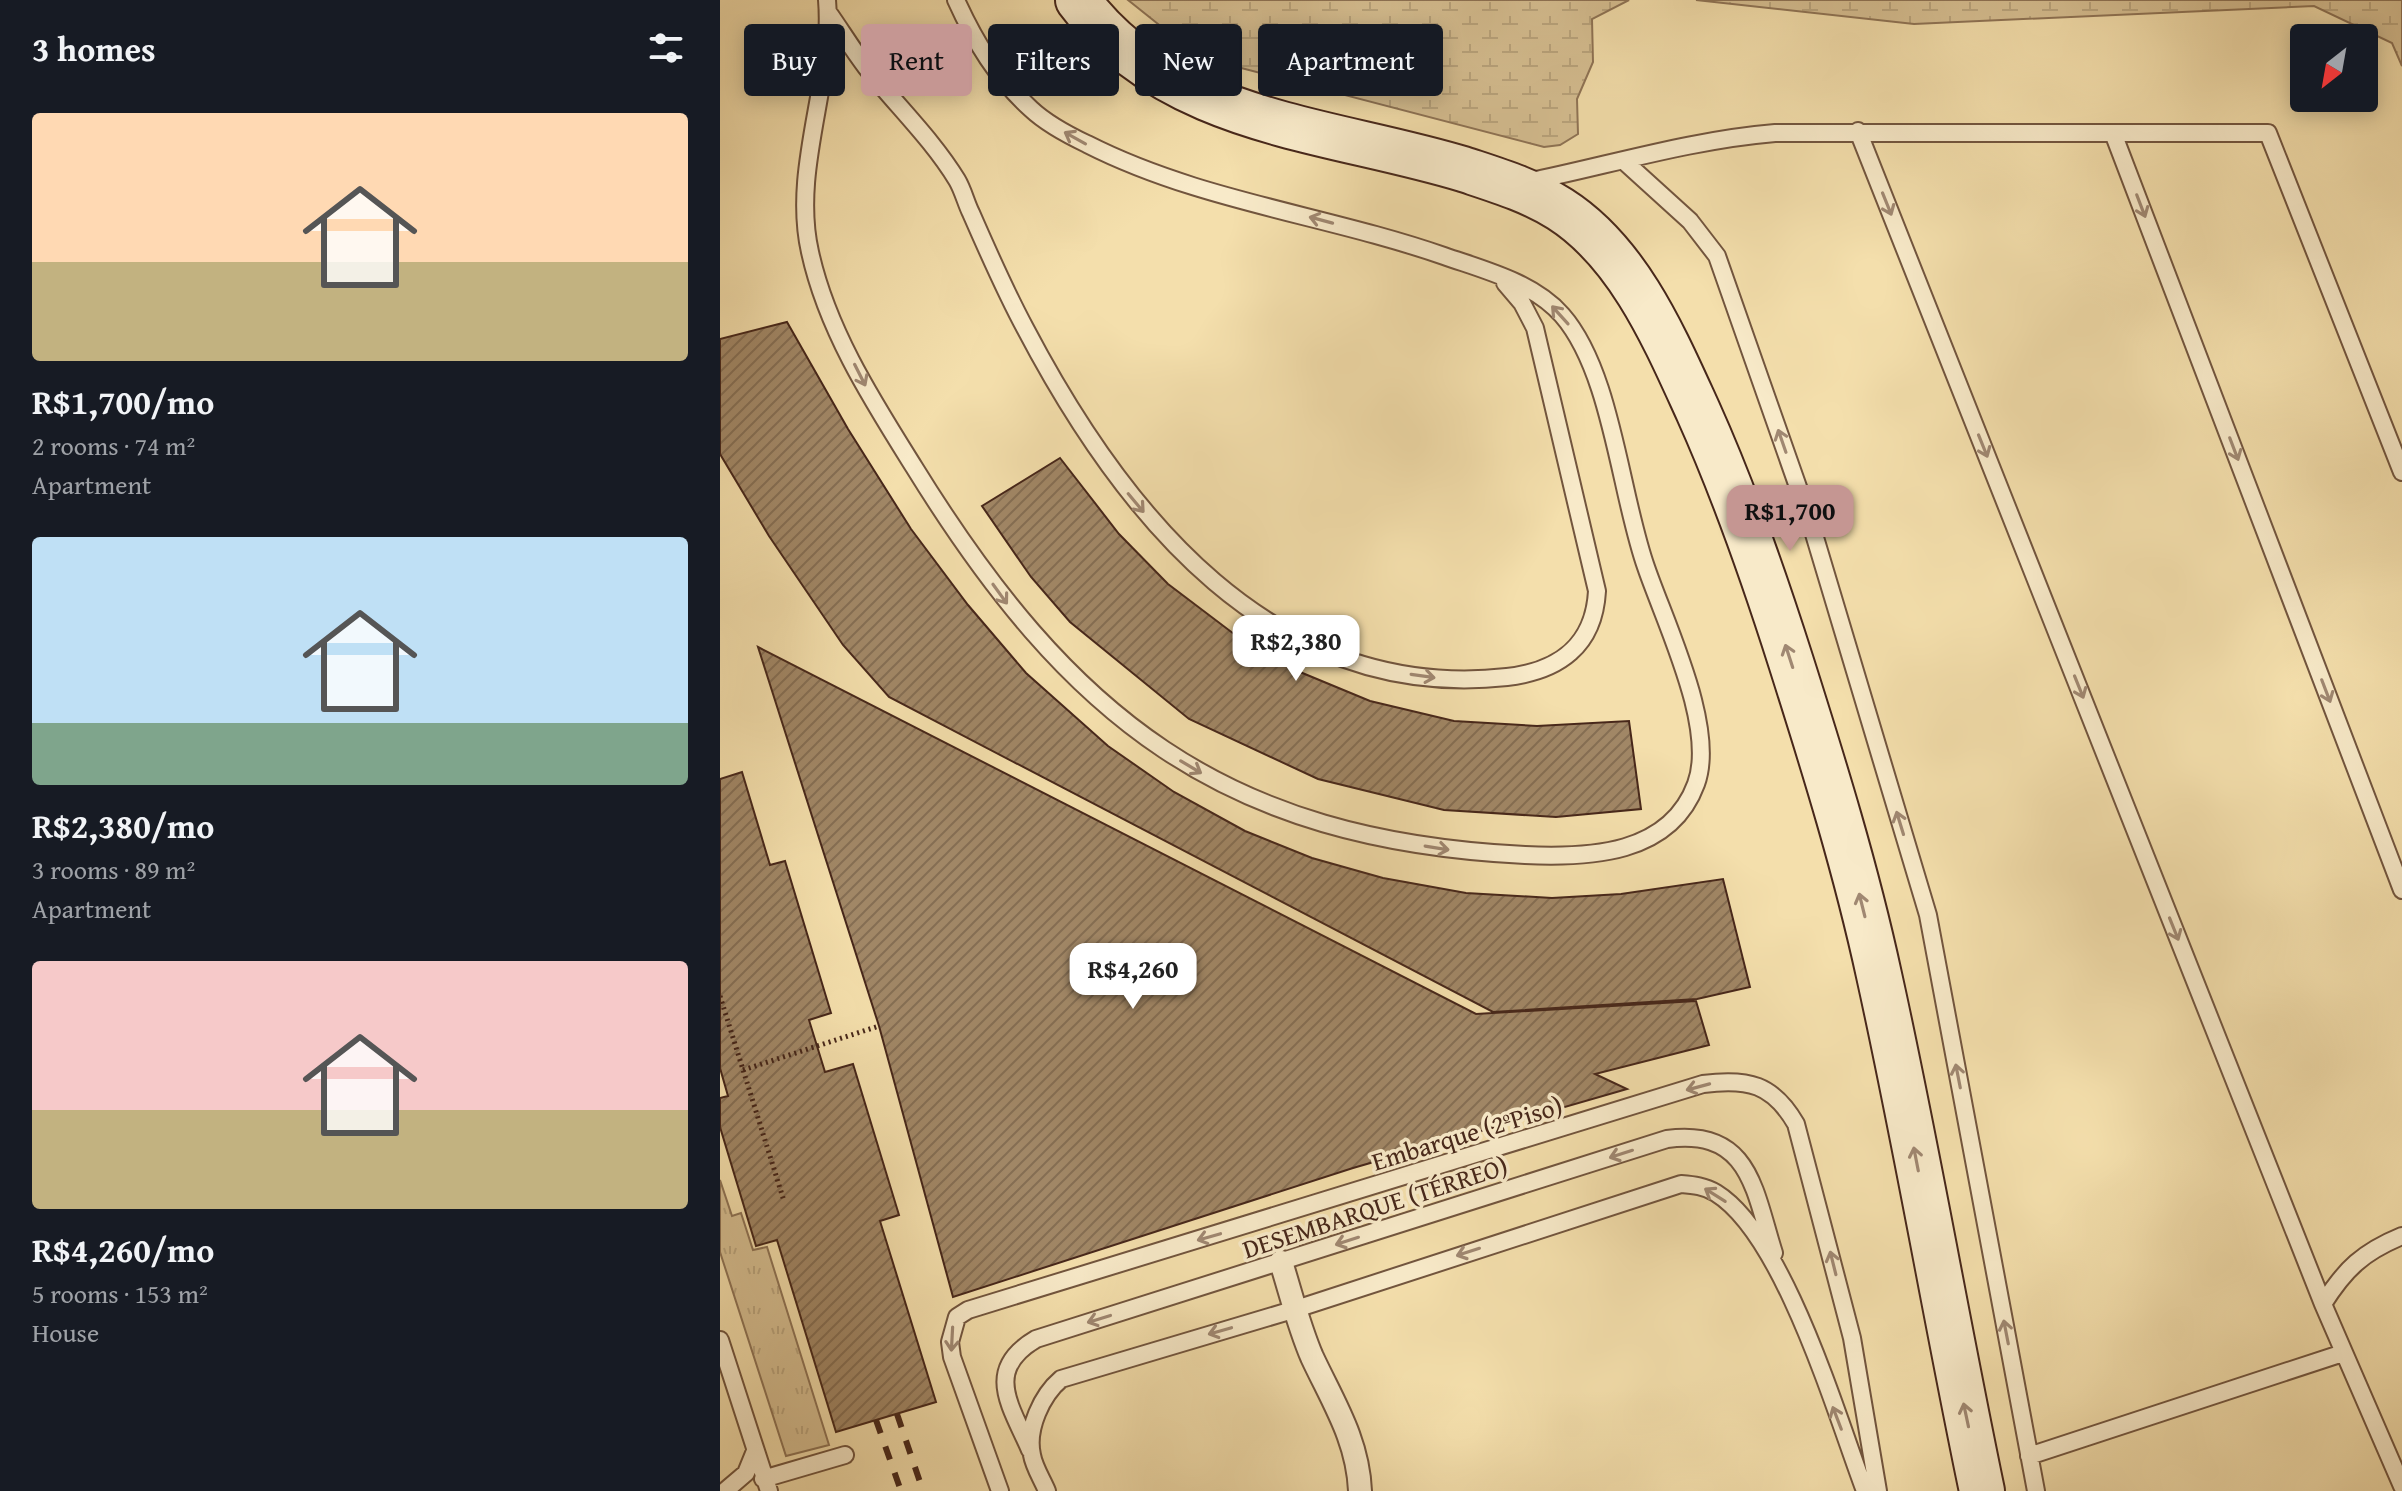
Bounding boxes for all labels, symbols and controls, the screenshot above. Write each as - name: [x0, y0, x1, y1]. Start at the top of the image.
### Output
- text: 3 homes: [32, 24, 156, 73]
- chip: Buy: [744, 24, 845, 96]
- chip: Rent: [861, 24, 972, 96]
- chip: Filters: [988, 24, 1119, 96]
- chip: New: [1135, 24, 1242, 96]
- chip: Apartment: [1258, 24, 1443, 96]
- north arrow: [2290, 24, 2378, 112]
- map controls: [2290, 24, 2378, 112]
- icon: filters: [644, 26, 688, 70]
- one-way arrow: [1064, 129, 1088, 145]
- icon: home: [288, 165, 432, 309]
- one-way arrow: [1881, 191, 1895, 216]
- one-way arrow: [2135, 193, 2149, 218]
- one-way arrow: [1308, 212, 1334, 227]
- one-way arrow: [1551, 305, 1569, 325]
- one-way arrow: [853, 363, 868, 387]
- text: R$1,700/mo: [32, 377, 214, 426]
- text: 2 rooms · 74 m²: [32, 426, 195, 465]
- one-way arrow: [1774, 429, 1788, 454]
- one-way arrow: [1977, 433, 1991, 458]
- one-way arrow: [2228, 436, 2242, 460]
- text: Apartment: [32, 465, 151, 504]
- pin: R$1,700: [1716, 485, 1864, 553]
- text: R$1,700: [1745, 491, 1835, 530]
- one-way arrow: [1127, 492, 1145, 513]
- one-way arrow: [991, 583, 1008, 604]
- icon: home: [288, 589, 432, 733]
- pin: R$2,380: [1222, 615, 1370, 683]
- text: R$2,380: [1251, 621, 1341, 660]
- one-way arrow: [1781, 643, 1796, 669]
- one-way arrow: [1410, 669, 1435, 684]
- one-way arrow: [2072, 674, 2087, 699]
- one-way arrow: [2320, 679, 2334, 703]
- one-way arrow: [1179, 759, 1202, 775]
- text: R$2,380/mo: [32, 801, 214, 850]
- one-way arrow: [1892, 811, 1907, 837]
- one-way arrow: [1424, 841, 1449, 856]
- text: 3 rooms · 89 m²: [32, 850, 195, 889]
- text: Apartment: [32, 889, 151, 928]
- one-way arrow: [1853, 893, 1868, 919]
- one-way arrow: [2168, 916, 2182, 941]
- pin: R$4,260: [1059, 943, 1207, 1011]
- text: R$4,260: [1088, 949, 1178, 988]
- icon: home: [288, 1013, 432, 1157]
- one-way arrow: [1950, 1064, 1965, 1090]
- one-way arrow: [1686, 1080, 1712, 1095]
- street label: Embarque (2ºPiso): [1367, 1085, 1567, 1181]
- street label: DESEMBARQUE (TÉRREO): [1237, 1146, 1513, 1268]
- one-way arrow: [1908, 1147, 1923, 1173]
- one-way arrow: [1609, 1148, 1634, 1162]
- one-way arrow: [1704, 1186, 1726, 1203]
- text: R$4,260/mo: [32, 1225, 214, 1274]
- one-way arrow: [1196, 1230, 1222, 1245]
- one-way arrow: [1334, 1235, 1359, 1250]
- one-way arrow: [1456, 1246, 1481, 1260]
- one-way arrow: [1824, 1250, 1839, 1276]
- text: 5 rooms · 153 m²: [32, 1274, 208, 1313]
- text: House: [32, 1313, 99, 1352]
- one-way arrow: [1086, 1313, 1111, 1328]
- one-way arrow: [1998, 1320, 2013, 1345]
- one-way arrow: [1208, 1324, 1234, 1339]
- one-way arrow: [944, 1325, 959, 1352]
- one-way arrow: [1958, 1402, 1973, 1428]
- one-way arrow: [1829, 1406, 1843, 1431]

